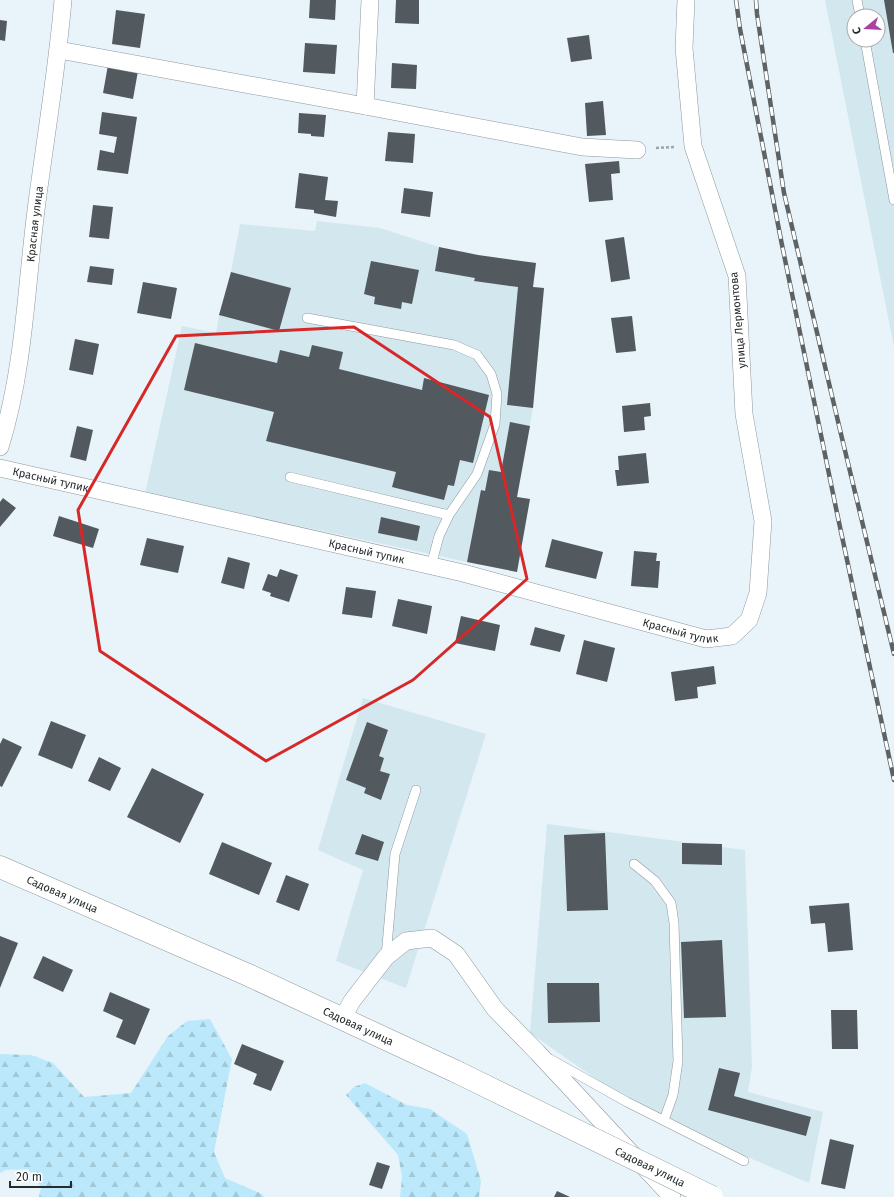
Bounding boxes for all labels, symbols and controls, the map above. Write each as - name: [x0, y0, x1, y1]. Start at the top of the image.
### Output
- north arrow: [846, 8, 886, 48]
- text: С: [850, 25, 864, 36]
- street label: Красная улица: [24, 185, 46, 263]
- street label: улица Лермонтова: [727, 271, 749, 369]
- street label: Красный тупик: [11, 465, 90, 494]
- street label: Красный тупик: [327, 536, 406, 566]
- street label: Красный тупик: [641, 616, 719, 645]
- street label: Садовая улица: [25, 873, 100, 915]
- street label: Садовая улица: [321, 1004, 396, 1048]
- street label: Садовая улица: [613, 1144, 687, 1189]
- scale bar: [10, 1163, 71, 1189]
- text: 20 m: [16, 1170, 42, 1184]

